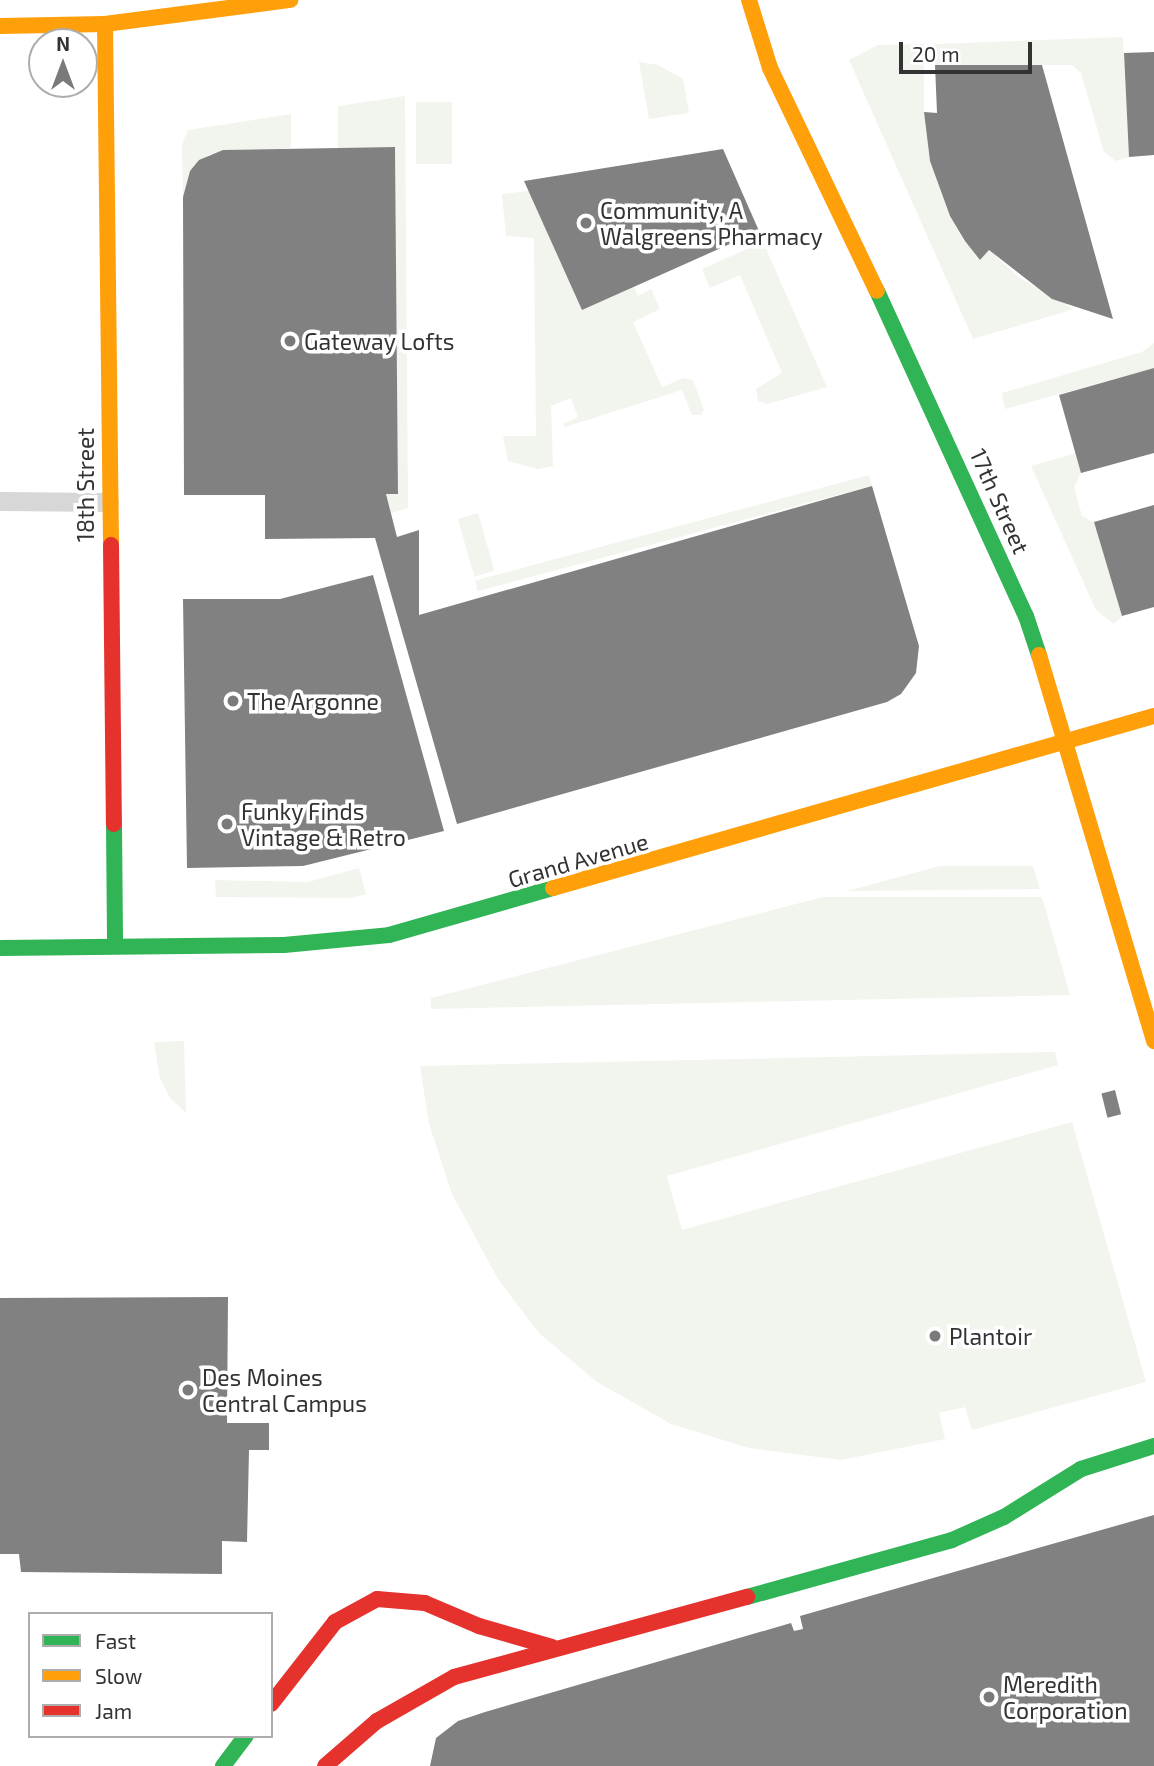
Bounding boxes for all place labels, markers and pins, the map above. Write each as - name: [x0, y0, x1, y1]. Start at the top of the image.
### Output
- place label: Community, A Walgreens Pharmacy: [600, 196, 823, 250]
- marker: Community, A Walgreens Pharmacy: [578, 215, 594, 231]
- place label: Gateway Lofts: [304, 327, 455, 355]
- marker: Gateway Lofts: [282, 333, 298, 349]
- place label: The Argonne: [247, 687, 380, 715]
- marker: The Argonne: [225, 693, 241, 709]
- place label: Funky Finds Vintage & Retro: [241, 797, 406, 851]
- marker: Funky Finds Vintage & Retro: [219, 816, 235, 832]
- place label: Plantoir: [949, 1322, 1032, 1350]
- marker: Plantoir: [927, 1328, 943, 1344]
- place label: Des Moines Central Campus: [202, 1363, 367, 1417]
- marker: Des Moines Central Campus: [180, 1382, 196, 1398]
- place label: Meredith Corporation: [1003, 1670, 1128, 1724]
- marker: Meredith Corporation: [981, 1689, 997, 1705]

